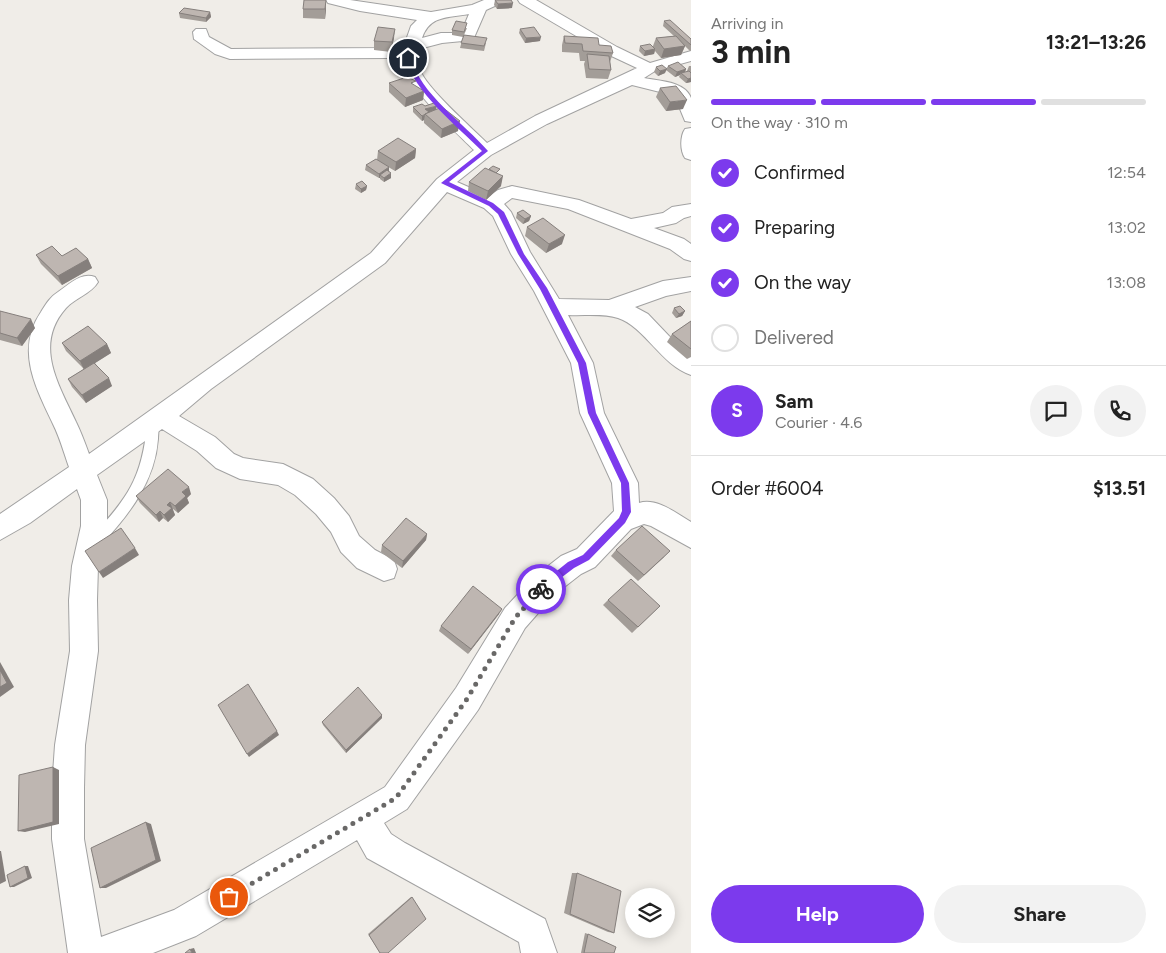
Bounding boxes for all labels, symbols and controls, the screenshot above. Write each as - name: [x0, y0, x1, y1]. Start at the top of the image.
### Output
- text: Arriving in: [711, 14, 783, 33]
- text: 13:21–13:26: [1046, 31, 1146, 54]
- text: 3 min: [711, 33, 791, 71]
- pin: [387, 37, 429, 79]
- icon: home: [394, 44, 422, 72]
- text: On the way · 310 m: [711, 113, 848, 132]
- icon: check: [711, 159, 739, 187]
- text: Confirmed: [754, 161, 845, 184]
- text: 12:54: [1107, 163, 1146, 182]
- icon: check: [711, 214, 739, 242]
- text: Preparing: [754, 216, 835, 239]
- text: 13:02: [1107, 218, 1146, 237]
- icon: check: [711, 269, 739, 297]
- text: On the way: [754, 271, 851, 294]
- text: 13:08: [1107, 273, 1146, 292]
- text: Delivered: [754, 326, 834, 349]
- button: chat: [1030, 385, 1082, 437]
- button: phone: [1094, 385, 1146, 437]
- text: Sam: [775, 390, 813, 413]
- text: S: [731, 399, 743, 422]
- text: Courier · 4.6: [775, 413, 862, 432]
- text: Order #6004: [711, 477, 824, 500]
- text: $13.51: [1093, 477, 1146, 500]
- courier: [516, 564, 566, 614]
- icon: bike: [527, 575, 555, 603]
- pin: [208, 876, 250, 918]
- icon: bag: [215, 883, 243, 911]
- button: Help: [711, 885, 924, 943]
- button: Share: [934, 885, 1146, 943]
- map controls: [625, 888, 675, 938]
- button: layers: [625, 888, 675, 938]

